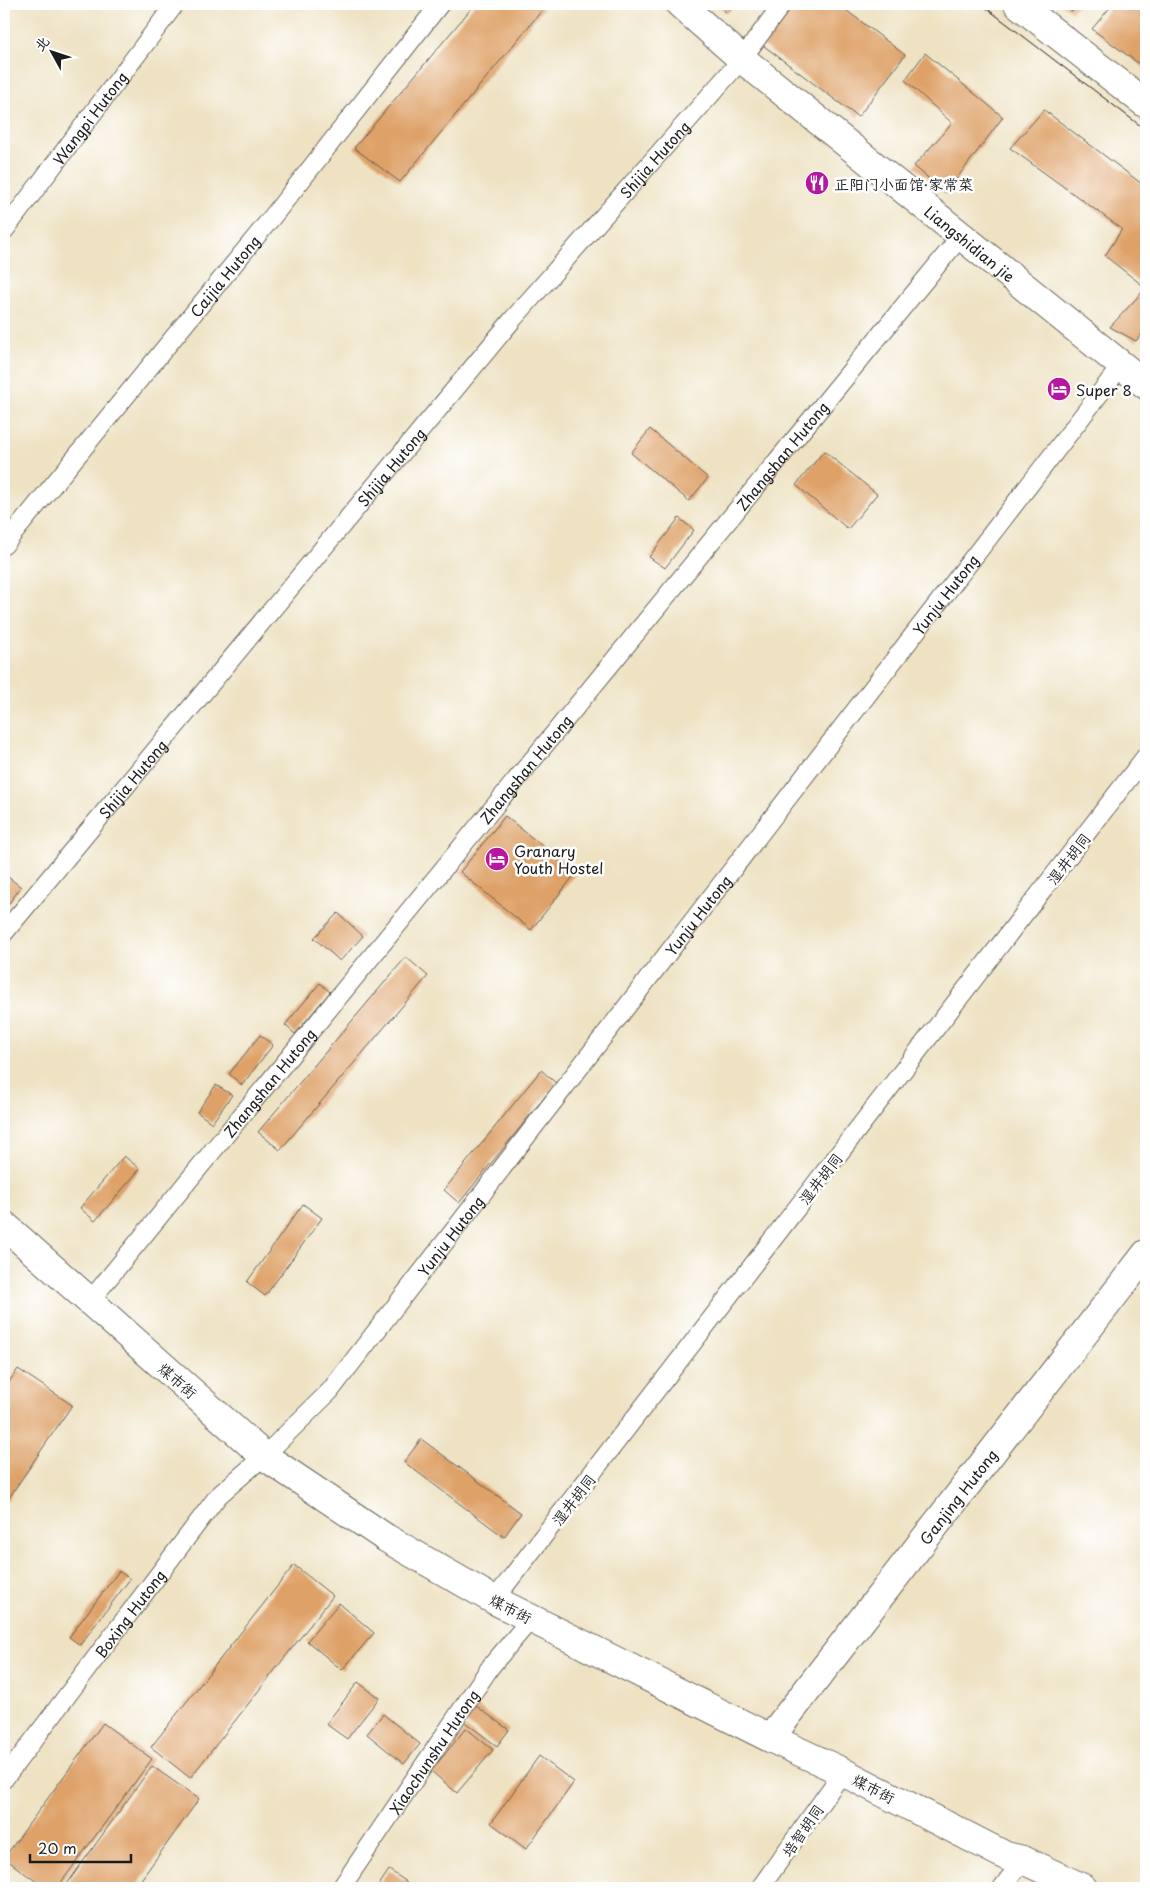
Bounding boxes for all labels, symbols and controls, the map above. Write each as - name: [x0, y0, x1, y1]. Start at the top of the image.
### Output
- north arrow: [28, 28, 78, 78]
- text: 北: [29, 31, 54, 55]
- street label: Wangpi Hutong: [47, 66, 132, 169]
- street label: Shijia Hutong: [614, 115, 695, 203]
- restaurant icon: 正阳门小面馆·家常菜: [804, 170, 830, 196]
- place label: 正阳门小面馆·家常菜: [834, 172, 973, 195]
- street label: Liangshidian jie: [920, 199, 1020, 287]
- street label: Caijia Hutong: [184, 230, 265, 322]
- hotel icon: Super 8: [1046, 376, 1072, 402]
- place label: Super 8: [1076, 378, 1132, 401]
- street label: Zhangshan Hutong: [730, 396, 833, 515]
- street label: Shijia Hutong: [351, 422, 430, 511]
- street label: Yunju Hutong: [906, 549, 984, 639]
- street label: Zhangshan Hutong: [474, 709, 577, 828]
- street label: Shijia Hutong: [93, 734, 172, 823]
- street label: 湿井胡同: [1040, 827, 1096, 889]
- place label: Granary Youth Hostel: [514, 839, 603, 879]
- hotel icon: Granary Youth Hostel: [484, 846, 510, 872]
- street label: Yunju Hutong: [659, 869, 736, 960]
- street label: Zhangshan Hutong: [217, 1023, 321, 1142]
- street label: 湿井胡同: [792, 1147, 848, 1209]
- street label: Yunju Hutong: [411, 1190, 489, 1281]
- street label: 煤市街: [153, 1357, 203, 1403]
- street label: Ganjing Hutong: [913, 1444, 1002, 1549]
- street label: 湿井胡同: [545, 1468, 601, 1530]
- street label: Boxing Hutong: [89, 1564, 170, 1662]
- street label: 煤市街: [486, 1588, 536, 1628]
- street label: Xiaochunshu Hutong: [383, 1684, 484, 1818]
- street label: 煤市街: [849, 1768, 899, 1808]
- street label: 培智胡同: [775, 1799, 829, 1861]
- scale bar: [30, 1832, 131, 1864]
- text: 20 m: [38, 1836, 77, 1859]

